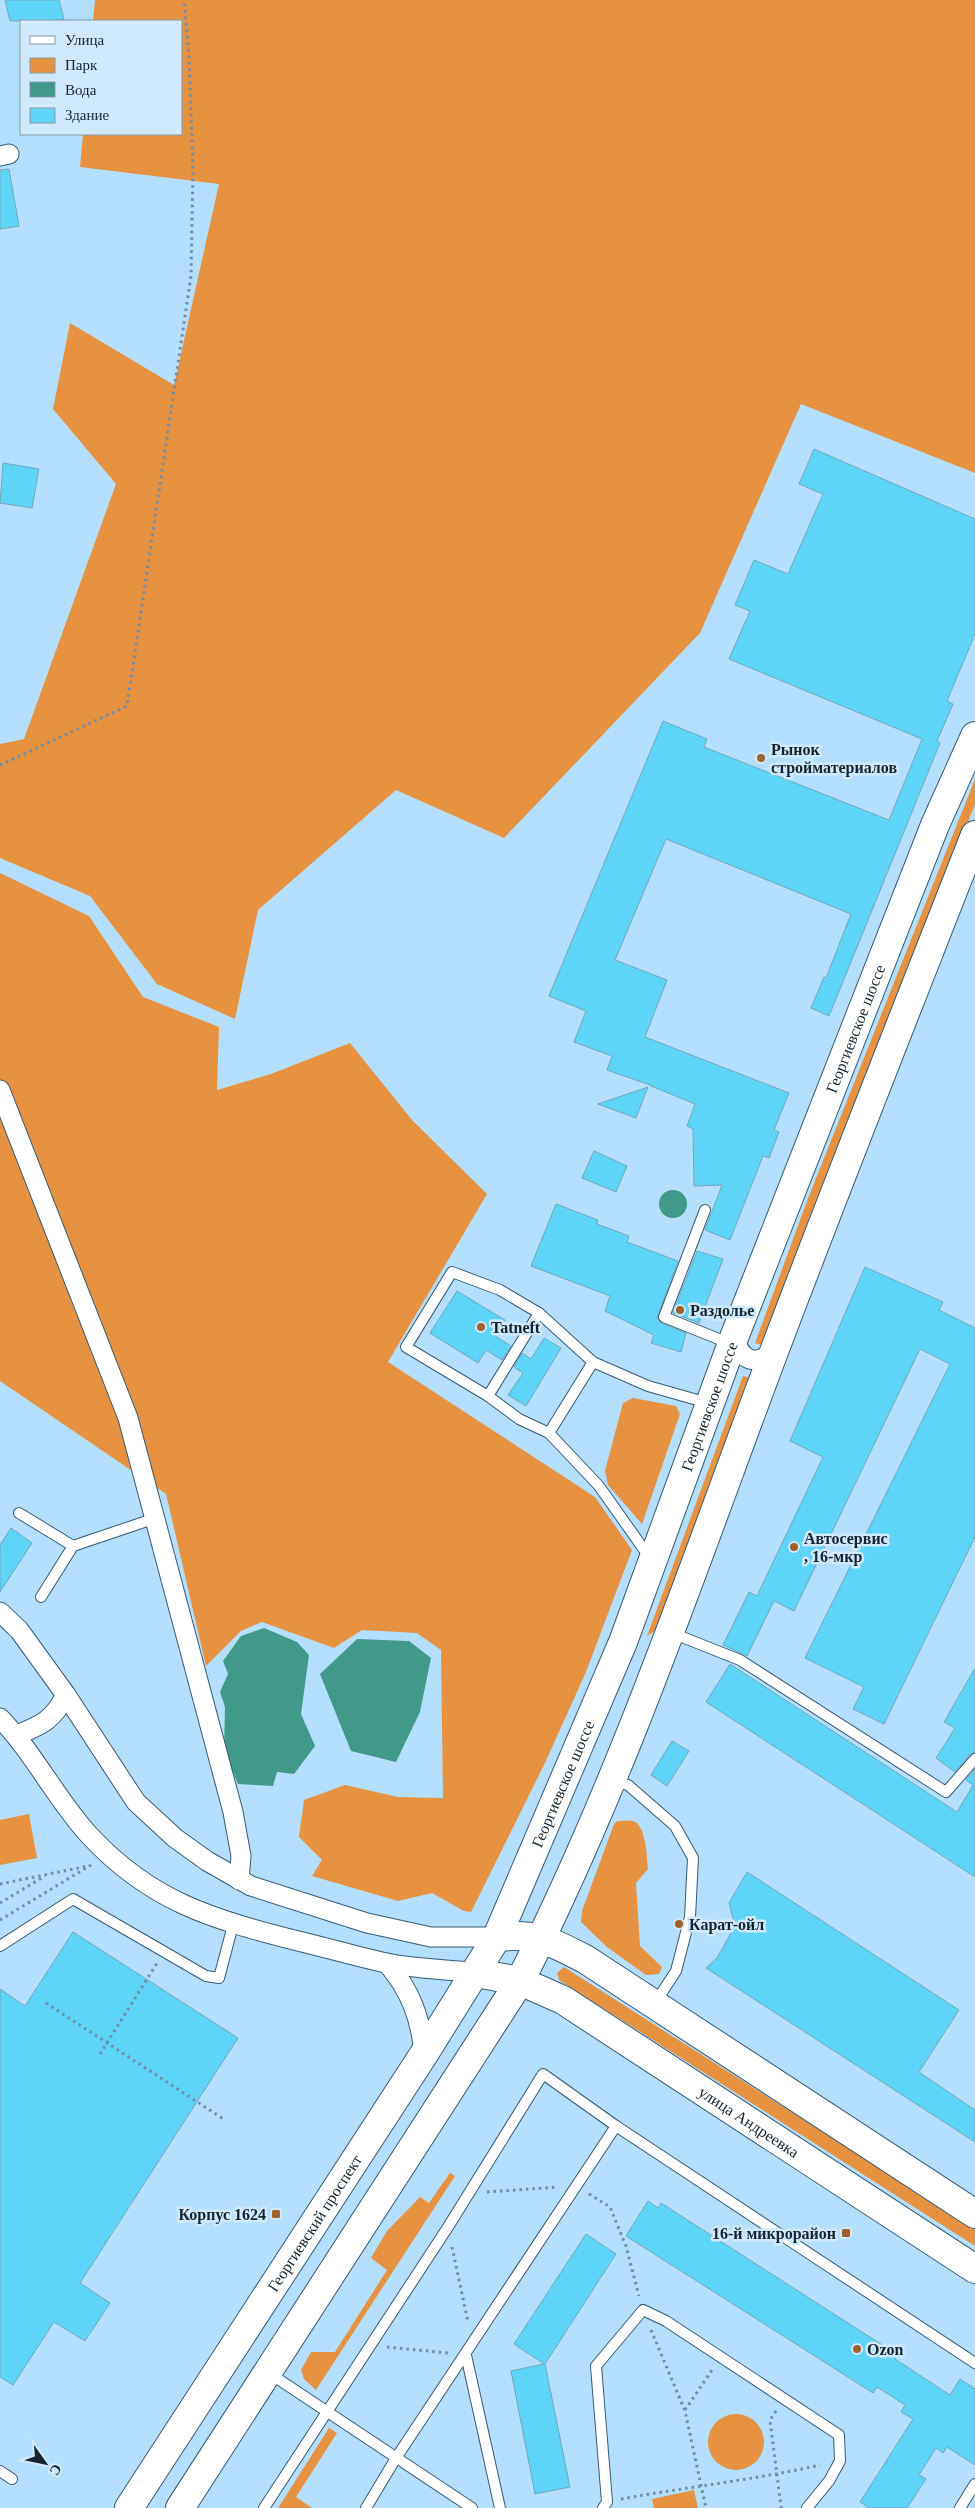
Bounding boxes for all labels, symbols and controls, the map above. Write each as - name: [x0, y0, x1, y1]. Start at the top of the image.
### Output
- legend: [20, 20, 182, 135]
- text: Улица: [65, 32, 104, 48]
- text: Парк: [65, 57, 98, 73]
- text: Вода: [65, 82, 97, 98]
- text: Здание: [65, 107, 109, 123]
- place label: Рынок стройматериалов: [771, 741, 897, 777]
- marker: Рынок стройматериалов: [755, 752, 767, 764]
- street label: Георгиевское шоссе: [823, 962, 888, 1095]
- place label: Раздолье: [690, 1302, 754, 1319]
- marker: Раздолье: [674, 1304, 686, 1316]
- place label: Tatneft: [491, 1319, 541, 1336]
- marker: Tatneft: [475, 1321, 487, 1333]
- street label: Георгиевское шоссе: [678, 1339, 741, 1474]
- place label: Автосервис , 16-мкр: [804, 1530, 888, 1566]
- marker: Автосервис , 16-мкр: [788, 1541, 800, 1553]
- street label: Георгиевское шоссе: [528, 1718, 598, 1850]
- place label: Карат-ойл: [689, 1916, 764, 1934]
- marker: Карат-ойл: [673, 1918, 685, 1930]
- street label: улица Андреевка: [695, 2083, 802, 2161]
- street label: Георгиевский проспект: [264, 2152, 365, 2295]
- place label: Корпус 1624: [178, 2206, 266, 2224]
- marker: Корпус 1624: [270, 2208, 282, 2220]
- place label: 16-й микрорайон: [712, 2225, 836, 2243]
- marker: 16-й микрорайон: [840, 2227, 852, 2239]
- place label: Ozon: [867, 2341, 904, 2358]
- marker: Ozon: [851, 2343, 863, 2355]
- north arrow: [20, 2438, 70, 2488]
- text: С: [46, 2461, 65, 2478]

